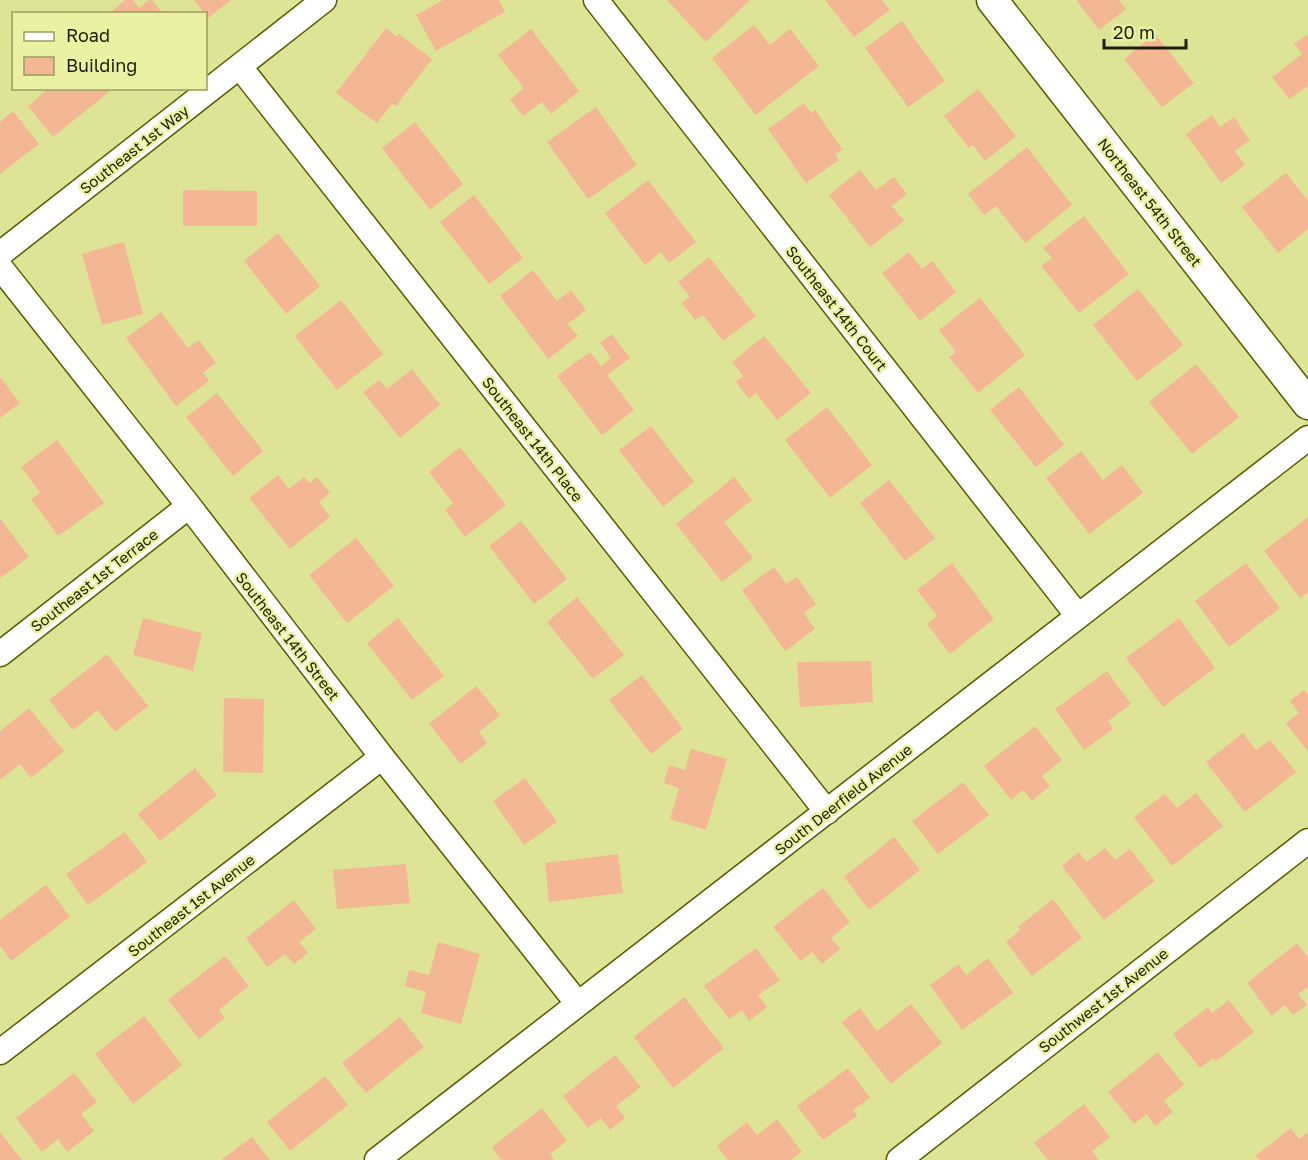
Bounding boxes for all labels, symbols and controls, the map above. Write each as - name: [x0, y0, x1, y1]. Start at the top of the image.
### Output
- legend: [12, 12, 207, 90]
- scale bar: [1104, 12, 1186, 50]
- text: 20 m: [1113, 21, 1155, 43]
- text: Road: [66, 24, 110, 46]
- text: Building: [66, 54, 137, 76]
- street label: Southeast 1st Way: [76, 101, 192, 197]
- street label: Northeast 54th Street: [1094, 134, 1206, 270]
- street label: Southeast 14th Court: [783, 242, 891, 374]
- street label: Southeast 14th Place: [479, 373, 587, 505]
- street label: Southeast 1st Terrace: [27, 525, 161, 635]
- street label: Southeast 14th Street: [232, 568, 344, 704]
- street label: South Deerfield Avenue: [771, 740, 916, 858]
- street label: Southeast 1st Avenue: [124, 850, 258, 960]
- street label: Southwest 1st Avenue: [1035, 944, 1171, 1056]

